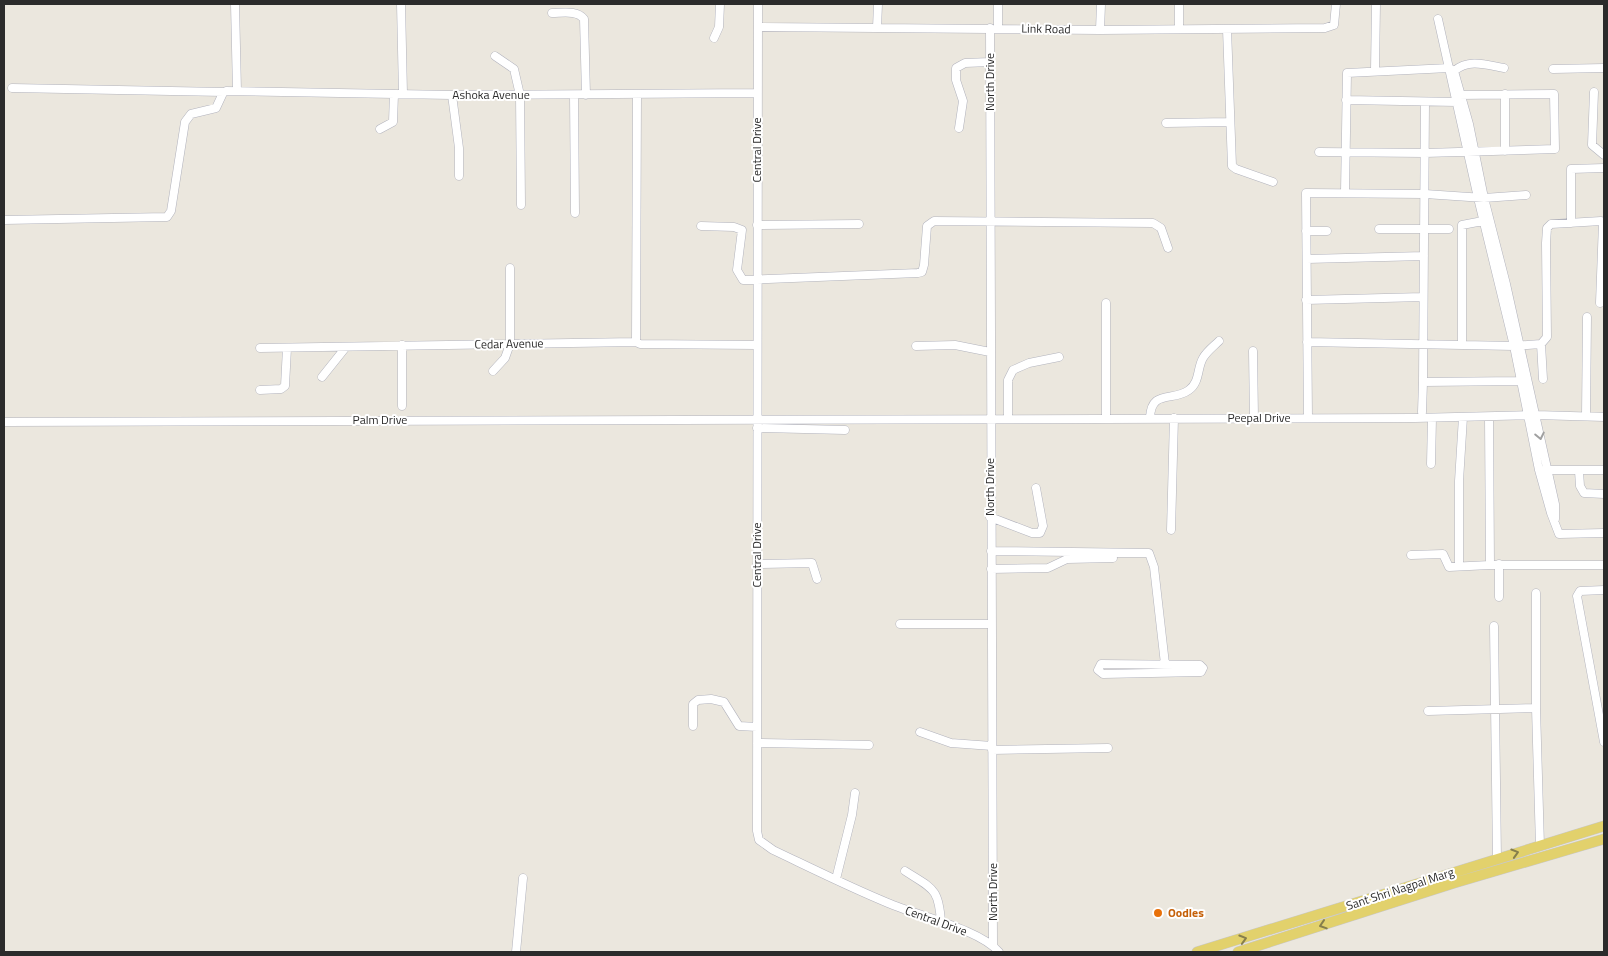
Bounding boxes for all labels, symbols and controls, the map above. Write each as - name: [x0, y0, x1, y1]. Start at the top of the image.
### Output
- street label: Link Road: [1021, 19, 1071, 38]
- street label: North Drive: [980, 53, 999, 111]
- street label: Ashoka Avenue: [452, 85, 530, 104]
- street label: Central Drive: [747, 118, 766, 182]
- street label: Cedar Avenue: [474, 333, 544, 354]
- street label: Peepal Drive: [1227, 408, 1291, 427]
- street label: Palm Drive: [353, 410, 407, 429]
- one-way arrow: [1534, 431, 1545, 440]
- street label: North Drive: [980, 458, 999, 516]
- street label: Central Drive: [747, 523, 766, 587]
- one-way arrow: [1511, 849, 1519, 859]
- street label: Sant Shri Nagpal Marg: [1343, 862, 1456, 915]
- street label: North Drive: [983, 863, 1002, 921]
- street label: Central Drive: [902, 901, 970, 941]
- place label: Oodles: [1168, 903, 1204, 922]
- marker: Oodles: [1152, 907, 1164, 919]
- one-way arrow: [1320, 919, 1328, 929]
- one-way arrow: [1239, 935, 1247, 945]

